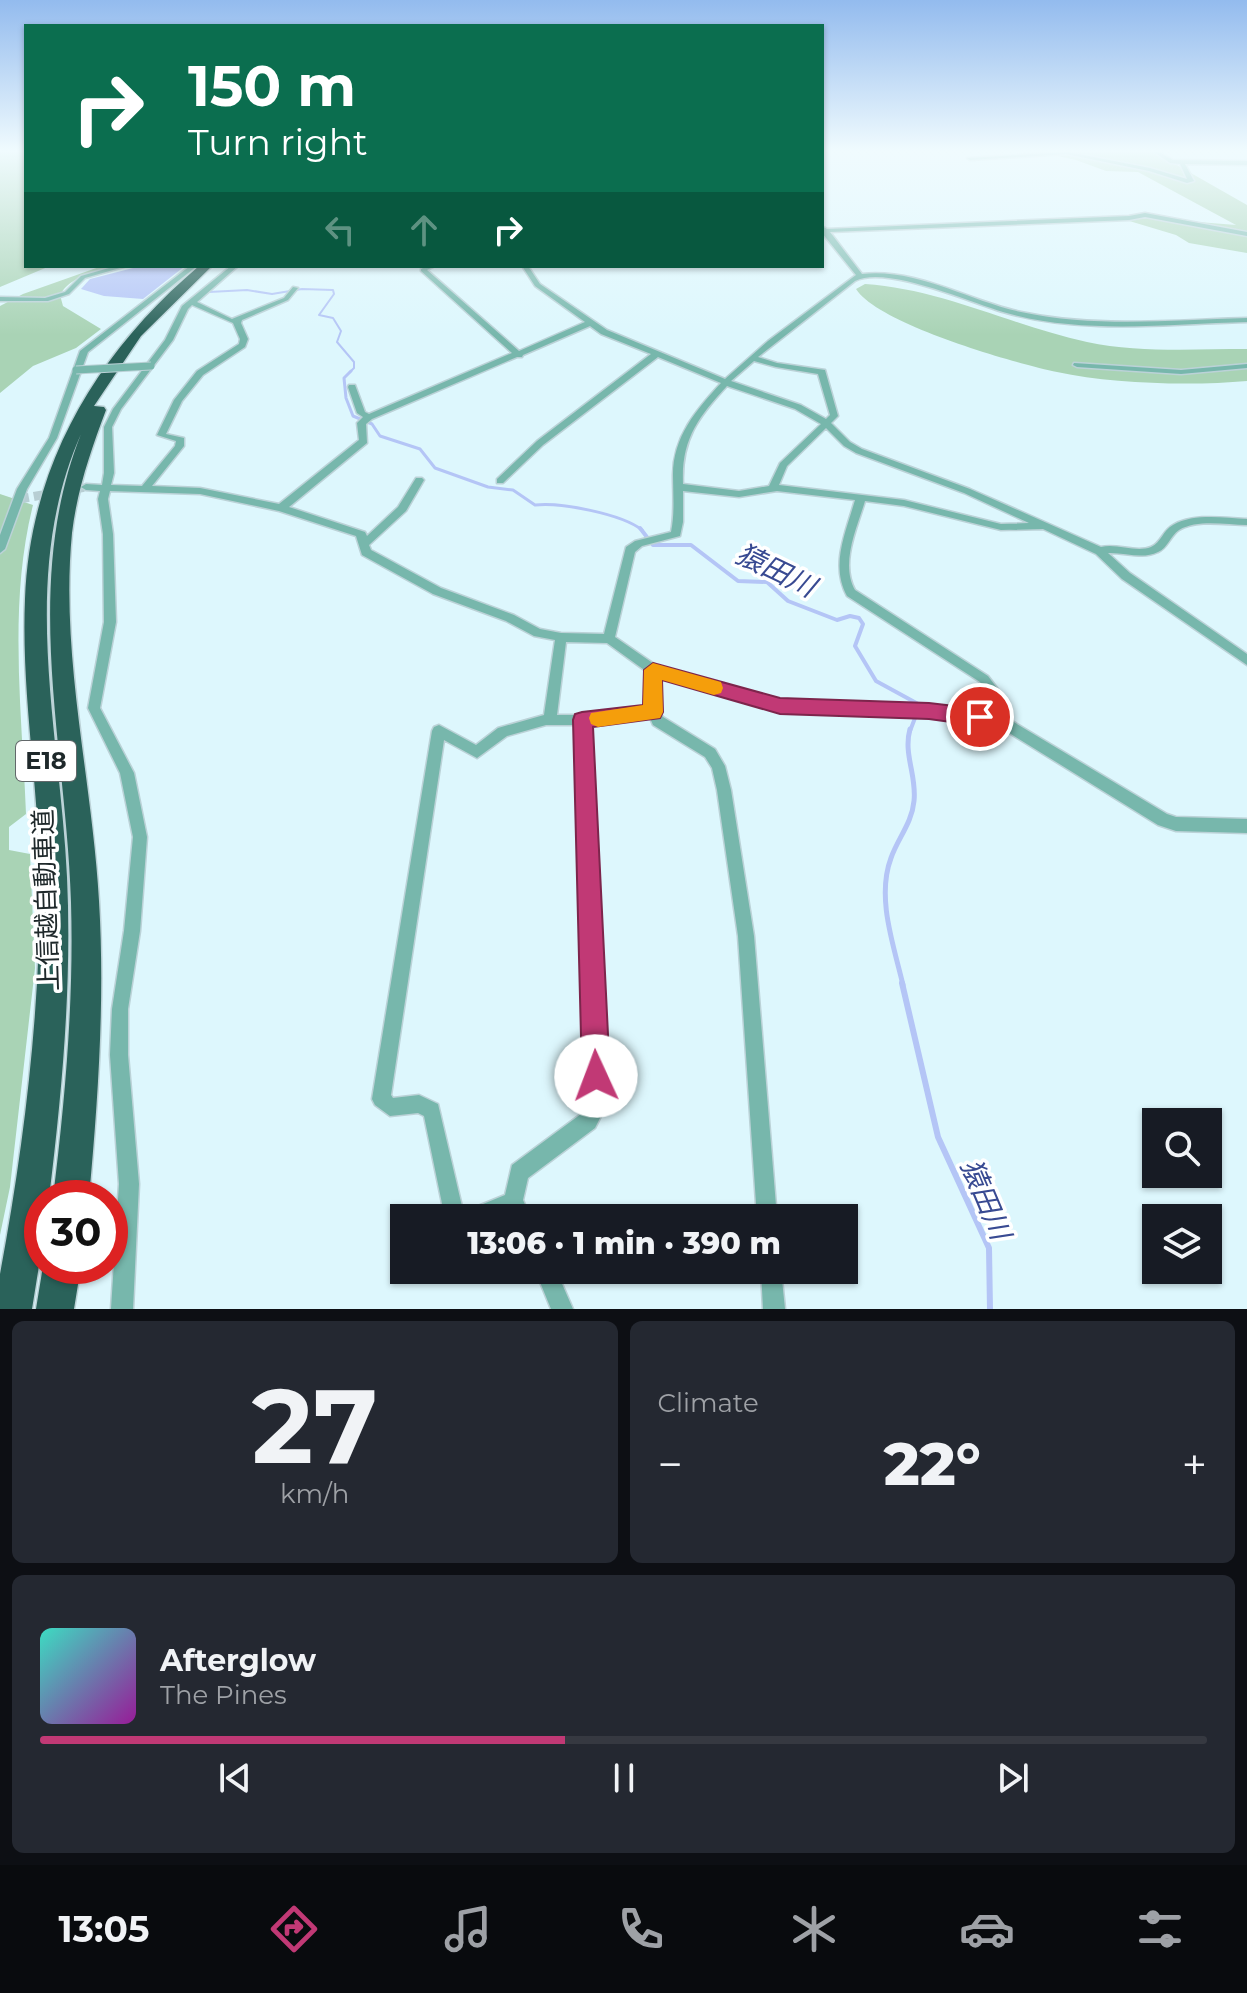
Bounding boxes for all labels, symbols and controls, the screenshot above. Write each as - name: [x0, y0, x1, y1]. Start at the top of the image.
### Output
- text: 150 m: [188, 52, 356, 120]
- icon: right: [56, 56, 160, 160]
- text: Turn right: [188, 120, 368, 164]
- icon: left: [318, 208, 362, 252]
- icon: ahead: [402, 208, 446, 252]
- icon: right: [486, 208, 530, 252]
- water label: 猿田川: [731, 536, 824, 605]
- pin: [946, 683, 1014, 751]
- icon: arrive: [958, 695, 1002, 739]
- road number: E18: [16, 741, 76, 781]
- street label: 上信越自動車道: [27, 808, 65, 992]
- position arrow: [554, 1034, 638, 1118]
- map controls: [1142, 1108, 1222, 1284]
- button: search: [1142, 1108, 1222, 1188]
- water label: 猿田川: [954, 1154, 1019, 1247]
- speed limit sign: 30: [24, 1180, 128, 1284]
- button: layers: [1142, 1204, 1222, 1284]
- text: 13:06 · 1 min · 390 m: [467, 1225, 781, 1262]
- text: 27: [252, 1362, 378, 1489]
- text: Climate: [658, 1387, 759, 1419]
- text: 22°: [884, 1427, 981, 1500]
- text: −: [658, 1437, 683, 1491]
- text: +: [1182, 1437, 1207, 1491]
- text: km/h: [280, 1478, 349, 1510]
- text: Afterglow: [160, 1642, 316, 1679]
- text: The Pines: [160, 1679, 287, 1711]
- icon: previous: [213, 1756, 257, 1800]
- icon: pause: [602, 1756, 646, 1800]
- icon: next: [991, 1756, 1035, 1800]
- icon: directions: [266, 1901, 322, 1957]
- icon: music: [440, 1901, 496, 1957]
- icon: phone: [613, 1901, 669, 1957]
- icon: climate: [786, 1901, 842, 1957]
- icon: car: [959, 1901, 1015, 1957]
- icon: filters: [1132, 1901, 1188, 1957]
- text: 13:05: [59, 1907, 149, 1951]

